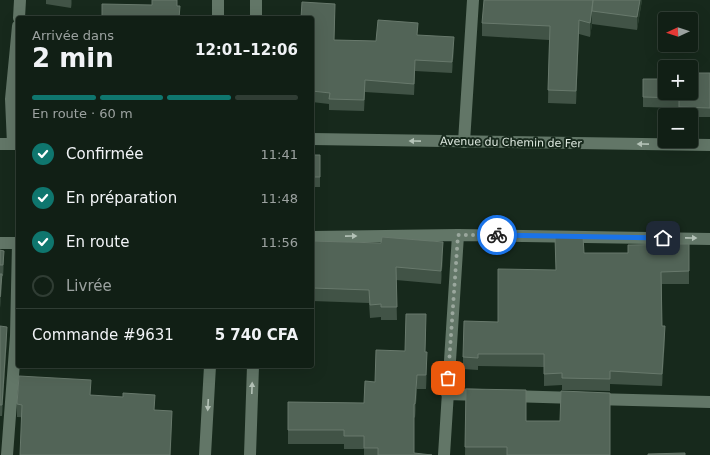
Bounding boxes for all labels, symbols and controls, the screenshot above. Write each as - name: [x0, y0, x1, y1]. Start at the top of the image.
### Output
- north arrow: [658, 12, 698, 52]
- map controls: [658, 12, 698, 148]
- text: Arrivée dans: [32, 28, 114, 43]
- text: 12:01–12:06: [195, 41, 298, 59]
- text: 2 min: [32, 43, 114, 73]
- button: +: [658, 60, 698, 100]
- text: En route · 60 m: [32, 106, 133, 121]
- button: −: [658, 108, 698, 148]
- street label: Avenue du Chemin de Fer: [440, 135, 582, 150]
- one-way arrow: [408, 138, 421, 144]
- one-way arrow: [636, 141, 649, 147]
- icon: check: [32, 143, 54, 165]
- text: Confirmée: [66, 145, 144, 163]
- text: 11:41: [261, 147, 298, 162]
- icon: check: [32, 187, 54, 209]
- text: En préparation: [66, 189, 177, 207]
- text: 11:48: [261, 191, 298, 206]
- courier: [477, 215, 517, 255]
- pin: [646, 221, 680, 255]
- icon: bike: [486, 224, 508, 246]
- icon: home: [652, 227, 674, 249]
- icon: check: [32, 231, 54, 253]
- text: En route: [66, 233, 129, 251]
- one-way arrow: [345, 233, 358, 239]
- text: 11:56: [261, 235, 298, 250]
- one-way arrow: [685, 235, 697, 242]
- text: Livrée: [66, 277, 112, 295]
- text: Commande #9631: [32, 326, 174, 344]
- text: 5 740 CFA: [215, 326, 298, 344]
- pin: [431, 361, 465, 395]
- icon: bag: [437, 367, 459, 389]
- one-way arrow: [249, 381, 255, 394]
- one-way arrow: [204, 399, 211, 411]

